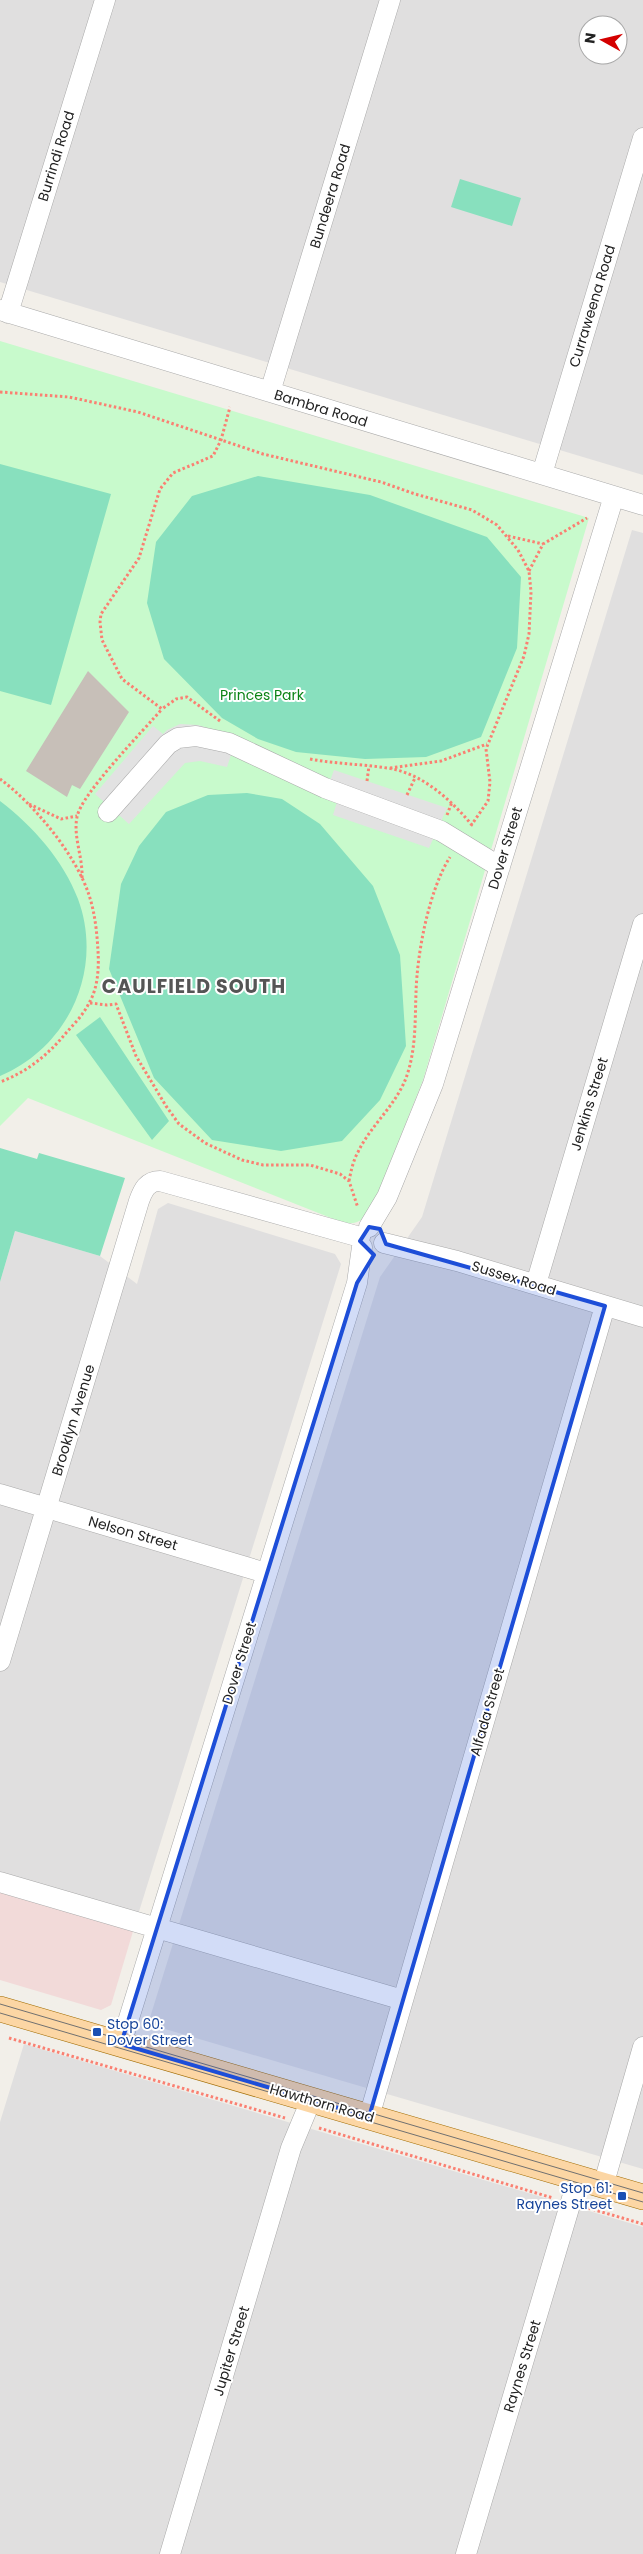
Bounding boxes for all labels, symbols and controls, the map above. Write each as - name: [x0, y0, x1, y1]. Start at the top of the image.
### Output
- north arrow: [578, 15, 628, 65]
- text: N: [579, 32, 601, 45]
- street label: Burrindi Road: [33, 108, 79, 204]
- street label: Bundeera Road: [305, 141, 355, 251]
- street label: Curraweena Road: [564, 242, 620, 370]
- street label: Bambra Road: [272, 384, 370, 432]
- park label: Princes Park: [220, 685, 305, 705]
- street label: Dover Street: [483, 804, 527, 892]
- district label: CAULFIELD SOUTH: [102, 973, 286, 1000]
- street label: Jenkins Street: [565, 1055, 613, 1153]
- street label: Sussex Road: [469, 1256, 559, 1300]
- street label: Brooklyn Avenue: [47, 1362, 100, 1478]
- street label: Nelson Street: [86, 1511, 180, 1555]
- street label: Dover Street: [217, 1619, 261, 1707]
- street label: Alfada Street: [465, 1666, 509, 1758]
- place label: Stop 60: Dover Street: [107, 2014, 192, 2050]
- marker: Stop 60: Dover Street: [91, 2026, 103, 2038]
- street label: Hawthorn Road: [267, 2079, 377, 2127]
- place label: Stop 61: Raynes Street: [516, 2178, 612, 2214]
- marker: Stop 61: Raynes Street: [616, 2190, 628, 2202]
- street label: Jupiter Street: [208, 2304, 254, 2398]
- street label: Raynes Street: [498, 2317, 546, 2415]

